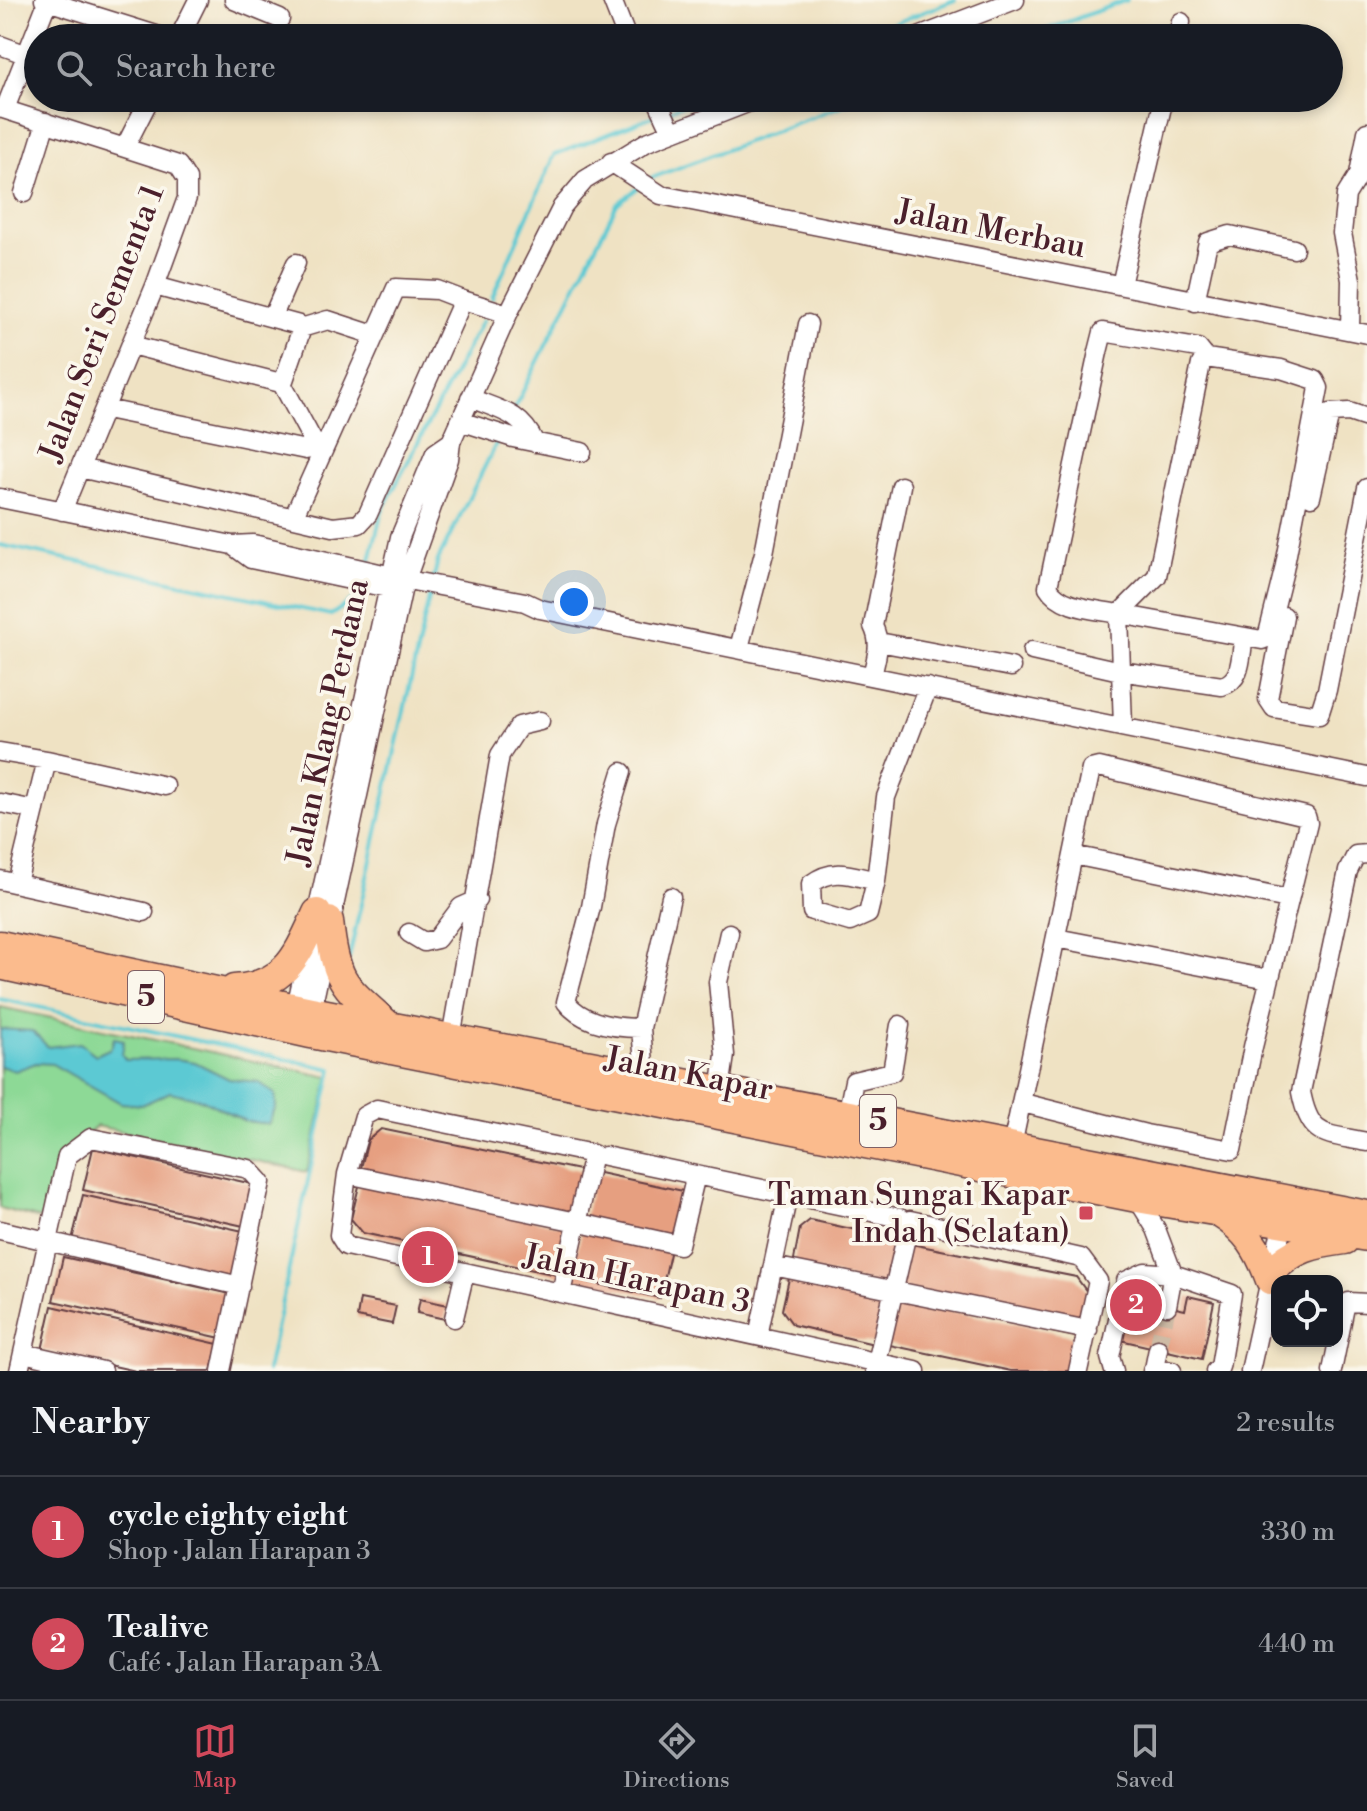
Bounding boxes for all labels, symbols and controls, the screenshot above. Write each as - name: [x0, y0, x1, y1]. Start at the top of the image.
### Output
- search box: [24, 24, 1343, 112]
- icon: search: [52, 46, 96, 90]
- text: Search here: [116, 49, 276, 87]
- street label: Jalan Seri Sementa 1: [30, 179, 173, 468]
- street label: Jalan Merbau: [892, 191, 1089, 267]
- street label: Jalan Klang Perdana: [278, 574, 378, 870]
- your location: [554, 582, 594, 622]
- road number: 5: [128, 971, 164, 1023]
- street label: Jalan Kapar: [601, 1038, 777, 1110]
- road number: 5: [860, 1095, 896, 1147]
- place label: Taman Sungai Kapar Indah (Selatan): [768, 1175, 1070, 1252]
- marker: Taman Sungai Kapar Indah (Selatan): [1077, 1204, 1095, 1222]
- pin: 1: [402, 1227, 454, 1287]
- street label: Jalan Harapan 3: [519, 1235, 754, 1323]
- pin: 2: [1110, 1275, 1162, 1335]
- map controls: [1271, 1275, 1343, 1347]
- button: locate: [1271, 1275, 1343, 1347]
- text: Nearby: [32, 1402, 150, 1444]
- text: 2 results: [1236, 1407, 1335, 1439]
- text: cycle eighty eight: [108, 1497, 348, 1535]
- text: 1: [52, 1516, 64, 1548]
- text: 330 m: [1261, 1516, 1335, 1548]
- text: Shop · Jalan Harapan 3: [108, 1535, 371, 1567]
- text: Tealive: [108, 1609, 209, 1647]
- text: 2: [50, 1628, 66, 1660]
- text: 440 m: [1258, 1628, 1335, 1660]
- text: Café · Jalan Harapan 3A: [108, 1647, 381, 1679]
- tab: Map: [193, 1719, 237, 1794]
- tab: Directions: [624, 1719, 730, 1794]
- tab: Saved: [1116, 1719, 1174, 1794]

